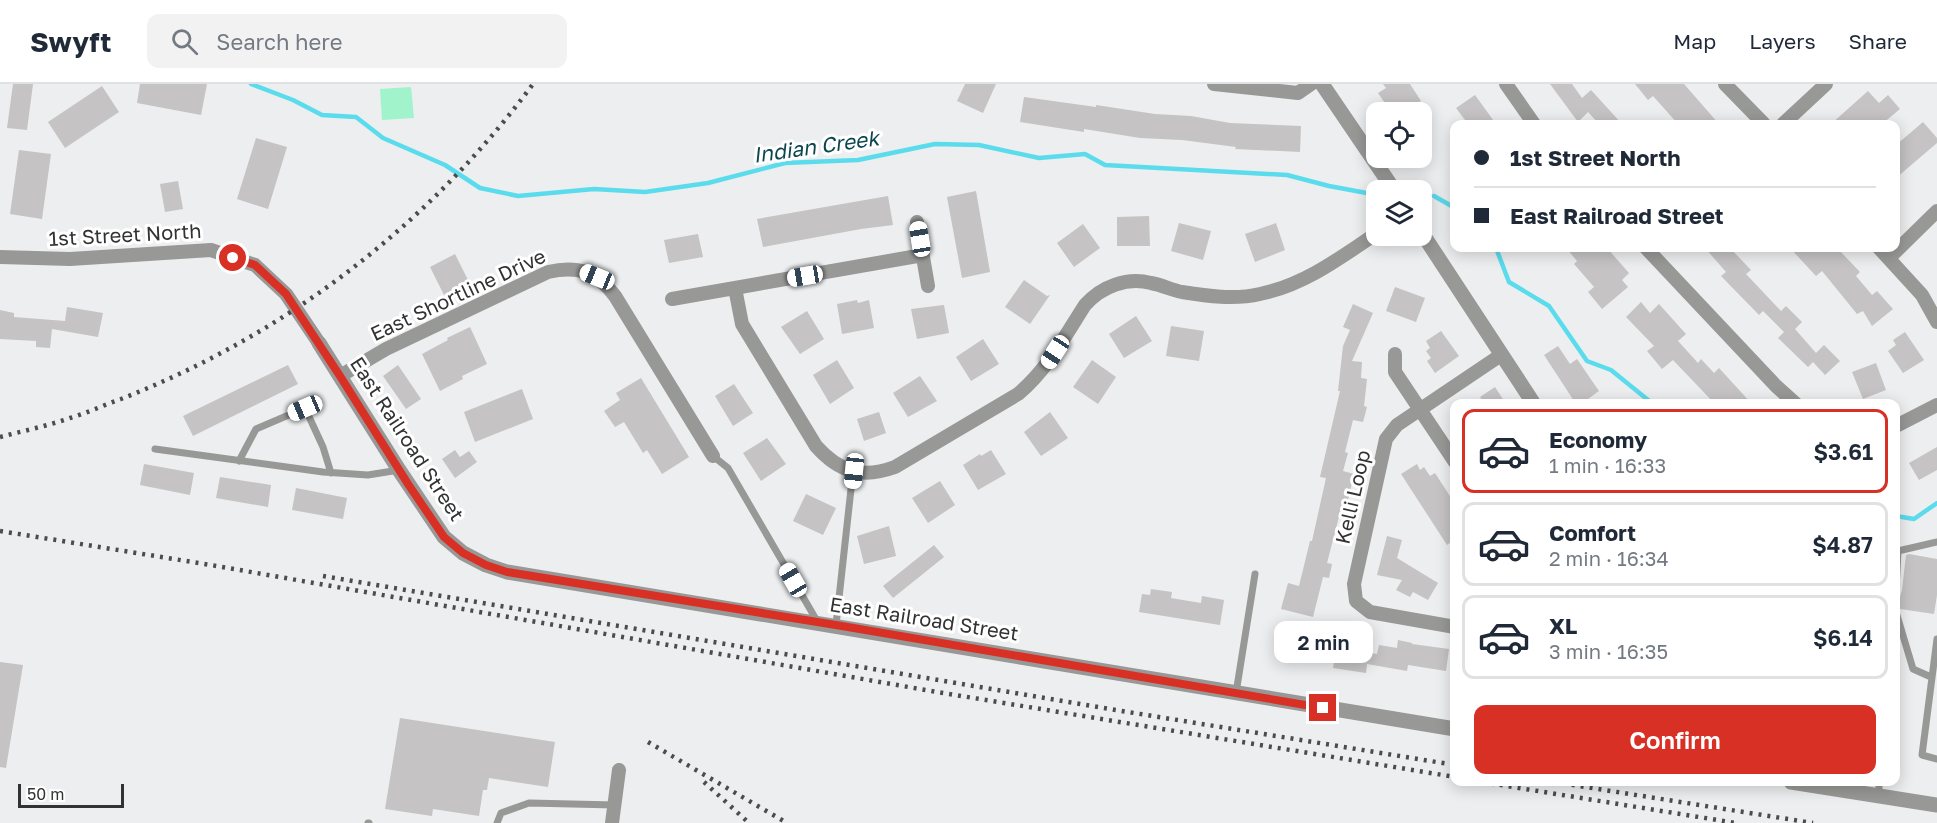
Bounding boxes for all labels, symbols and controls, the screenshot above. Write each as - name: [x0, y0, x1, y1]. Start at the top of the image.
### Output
- search box: [147, 14, 567, 68]
- text: Swyft: [30, 25, 111, 58]
- icon: search: [168, 25, 201, 58]
- text: Search here: [216, 28, 342, 55]
- text: Map: [1673, 28, 1716, 54]
- text: Layers: [1749, 28, 1816, 54]
- text: Share: [1849, 28, 1907, 54]
- map controls: [1366, 102, 1432, 246]
- button: locate: [1366, 102, 1432, 168]
- water label: Indian Creek: [751, 124, 882, 168]
- text: 1st Street North: [1510, 144, 1681, 171]
- button: layers: [1366, 180, 1432, 246]
- text: East Railroad Street: [1510, 202, 1724, 229]
- street label: 1st Street North: [48, 218, 202, 250]
- car: [908, 220, 932, 258]
- street label: East Shortline Drive: [366, 243, 549, 345]
- route start: [219, 244, 246, 271]
- car: [577, 262, 617, 292]
- car: [786, 264, 824, 288]
- car: [1038, 332, 1072, 372]
- street label: East Railroad Street: [346, 352, 470, 525]
- car: [285, 393, 325, 423]
- icon: car: [1477, 424, 1531, 478]
- text: Economy: [1549, 426, 1647, 453]
- text: $3.61: [1814, 438, 1873, 465]
- street label: Kelli Loop: [1330, 447, 1374, 546]
- car: [843, 452, 865, 490]
- text: 1 min · 16:33: [1549, 453, 1666, 477]
- icon: car: [1477, 517, 1531, 571]
- text: Comfort: [1549, 519, 1636, 546]
- text: $4.87: [1812, 531, 1873, 558]
- text: 2 min · 16:34: [1549, 546, 1669, 570]
- car: [776, 560, 810, 600]
- street label: East Railroad Street: [828, 591, 1020, 645]
- icon: car: [1477, 610, 1531, 664]
- text: XL: [1549, 612, 1577, 639]
- callout: 2 min: [1274, 621, 1372, 663]
- text: $6.14: [1813, 624, 1873, 651]
- text: 2 min: [1298, 630, 1350, 654]
- text: 3 min · 16:35: [1549, 639, 1668, 663]
- route end: [1309, 694, 1336, 721]
- button: Confirm: [1474, 705, 1876, 774]
- scale bar: [18, 781, 124, 808]
- text: 50 m: [27, 784, 64, 804]

